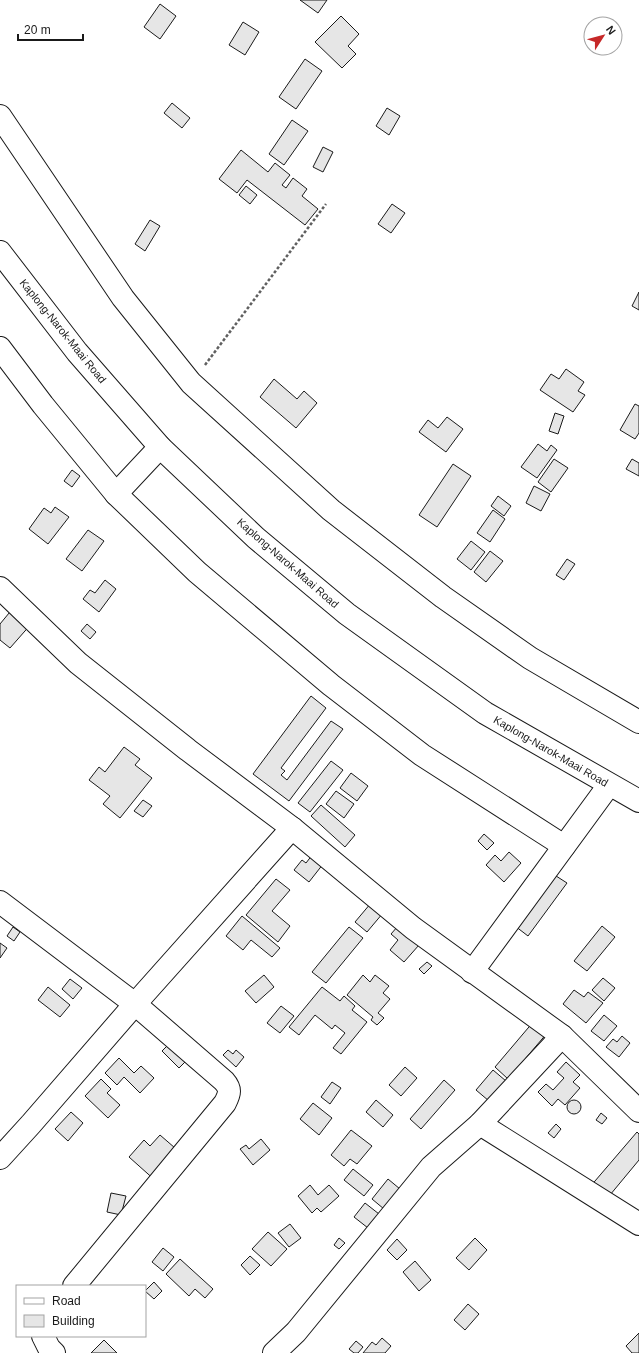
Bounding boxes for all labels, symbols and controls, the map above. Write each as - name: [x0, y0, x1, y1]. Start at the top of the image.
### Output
- scale bar: [18, 16, 83, 42]
- north arrow: [583, 16, 623, 56]
- text: 20 m: [24, 23, 51, 37]
- text: N: [604, 23, 618, 37]
- street label: Kaplong-Narok-Maai Road: [17, 277, 109, 385]
- street label: Kaplong-Narok-Maai Road: [235, 516, 341, 610]
- street label: Kaplong-Narok-Maai Road: [492, 713, 610, 789]
- legend: [16, 1285, 146, 1337]
- text: Road: [52, 1294, 81, 1308]
- text: Building: [52, 1314, 95, 1328]

